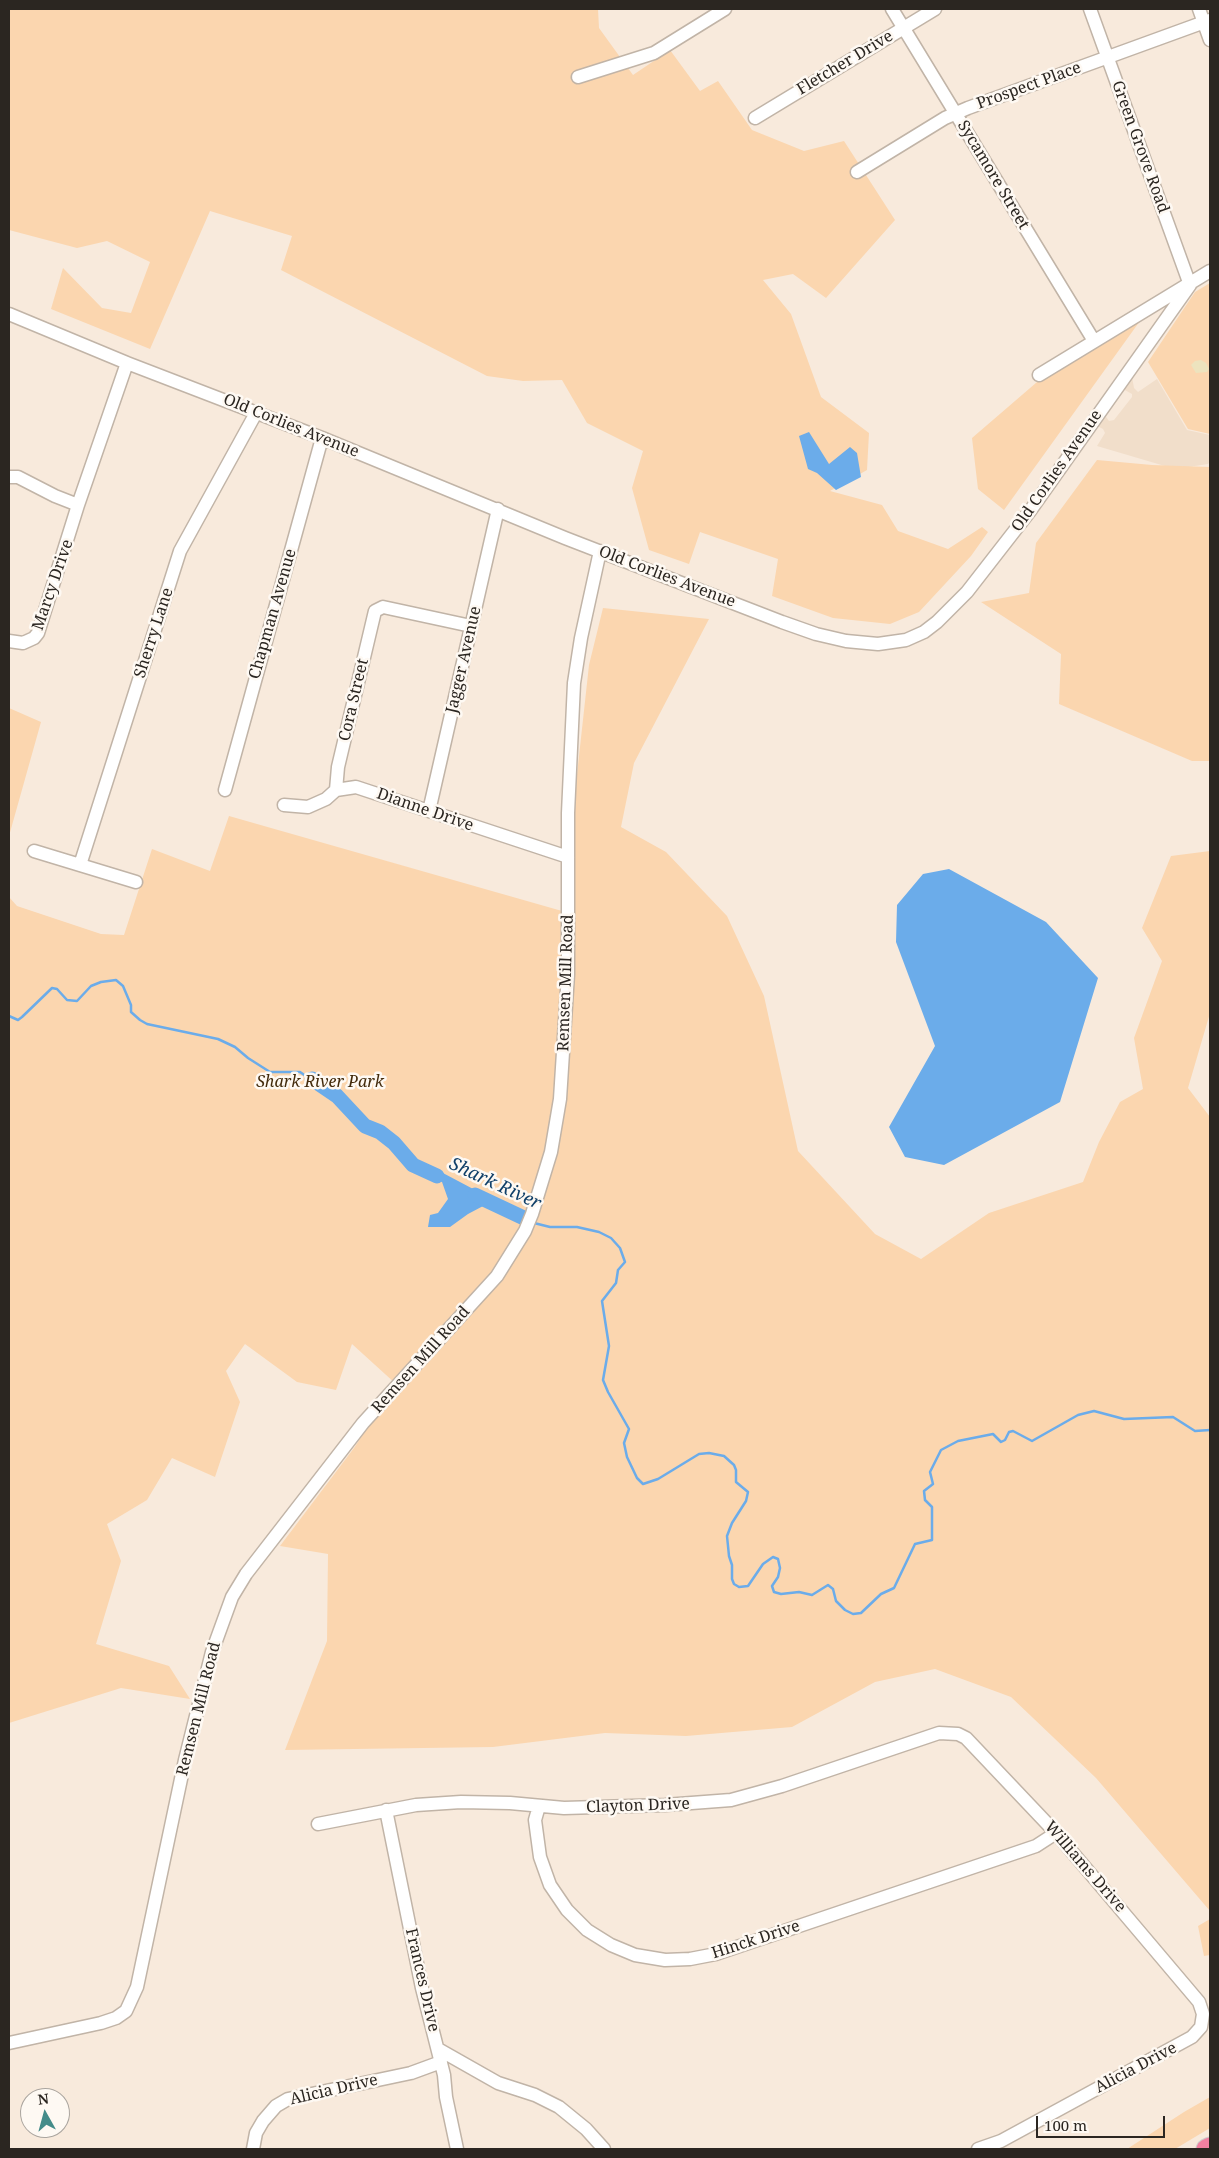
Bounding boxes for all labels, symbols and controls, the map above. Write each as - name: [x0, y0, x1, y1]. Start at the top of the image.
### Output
- street label: Fletcher Drive: [793, 27, 897, 99]
- street label: Prospect Place: [974, 58, 1084, 114]
- street label: Green Grove Road: [1107, 78, 1173, 216]
- street label: Sycamore Street: [953, 117, 1033, 233]
- street label: Old Corlies Avenue: [220, 390, 362, 462]
- street label: Old Corlies Avenue: [1008, 406, 1106, 536]
- street label: Marcy Drive: [29, 537, 77, 633]
- street label: Old Corlies Avenue: [596, 542, 738, 612]
- street label: Chapman Avenue: [245, 547, 301, 681]
- street label: Sherry Lane: [130, 586, 178, 680]
- street label: Jagger Avenue: [442, 605, 486, 715]
- street label: Cora Street: [335, 657, 373, 743]
- street label: Dianne Drive: [374, 784, 476, 836]
- street label: Remsen Mill Road: [554, 914, 578, 1052]
- park label: Shark River Park: [256, 1072, 384, 1092]
- water label: Shark River: [446, 1153, 544, 1215]
- street label: Remsen Mill Road: [368, 1303, 474, 1417]
- street label: Remsen Mill Road: [173, 1640, 225, 1778]
- street label: Clayton Drive: [586, 1795, 690, 1817]
- street label: Williams Drive: [1040, 1817, 1130, 1917]
- street label: Hinck Drive: [709, 1917, 803, 1963]
- street label: Frances Drive: [401, 1926, 443, 2034]
- street label: Alicia Drive: [1092, 2038, 1180, 2098]
- street label: Alicia Drive: [288, 2071, 380, 2109]
- north arrow: [20, 2088, 70, 2138]
- text: N: [37, 2089, 50, 2109]
- scale bar: [1039, 2106, 1168, 2138]
- text: 100 m: [1044, 2115, 1087, 2135]

